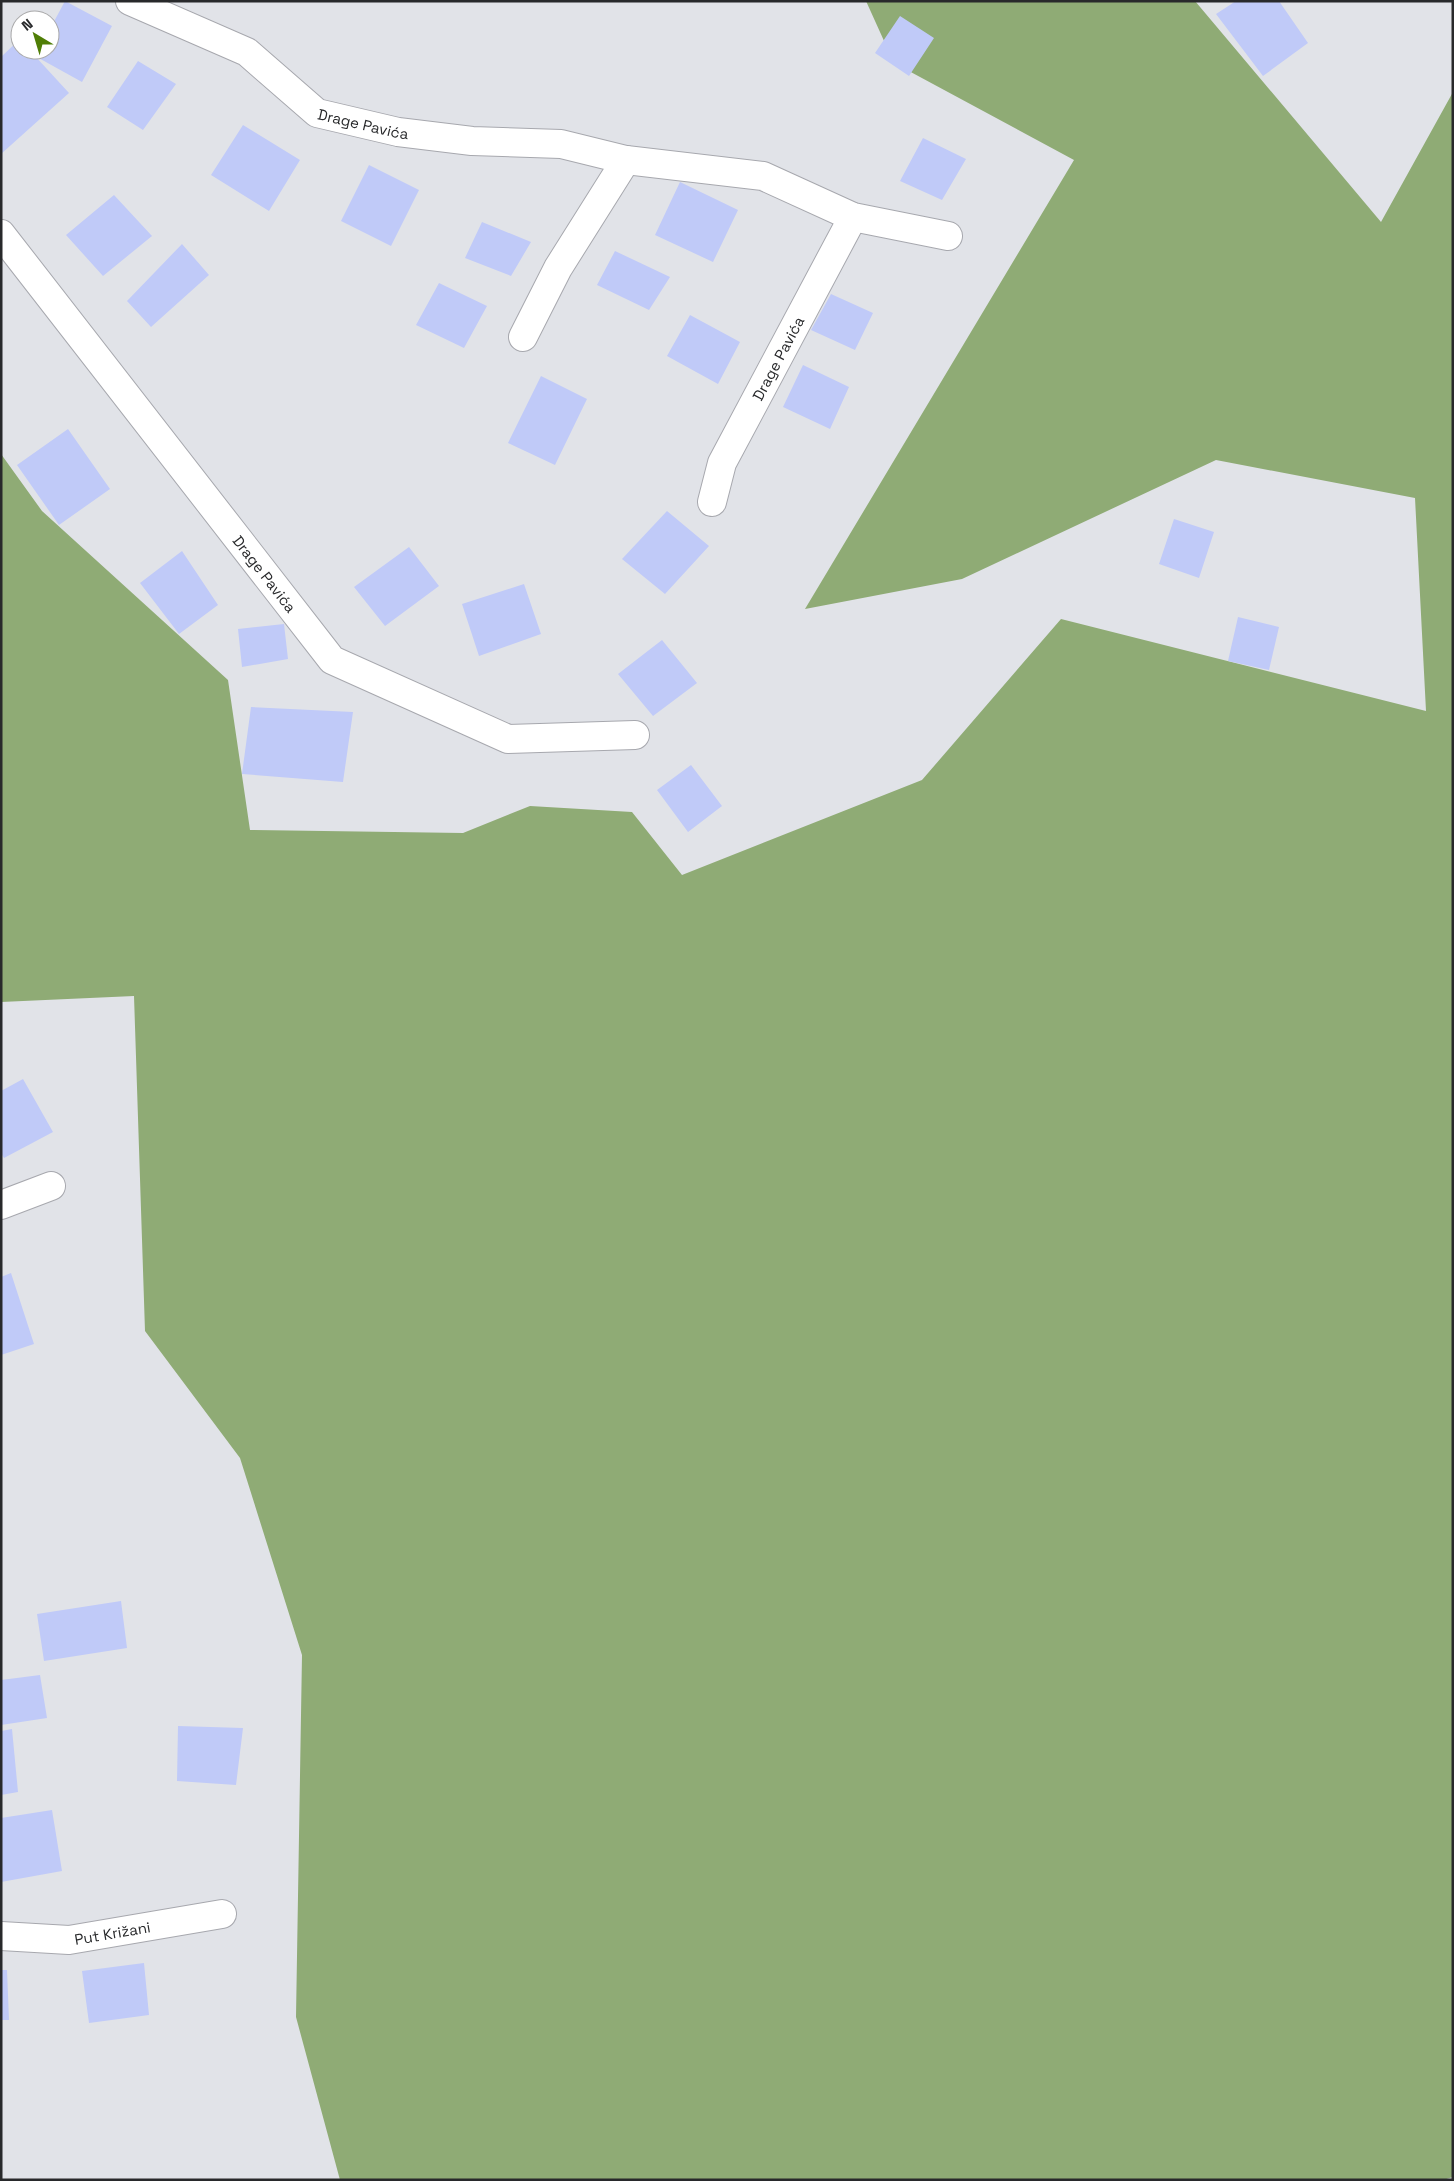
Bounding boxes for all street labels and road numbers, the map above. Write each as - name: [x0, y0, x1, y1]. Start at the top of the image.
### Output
- street label: Drage Pavića: [316, 104, 410, 143]
- street label: Drage Pavića: [748, 313, 808, 404]
- street label: Drage Pavića: [229, 531, 301, 616]
- street label: Put Križani: [73, 1917, 152, 1948]

